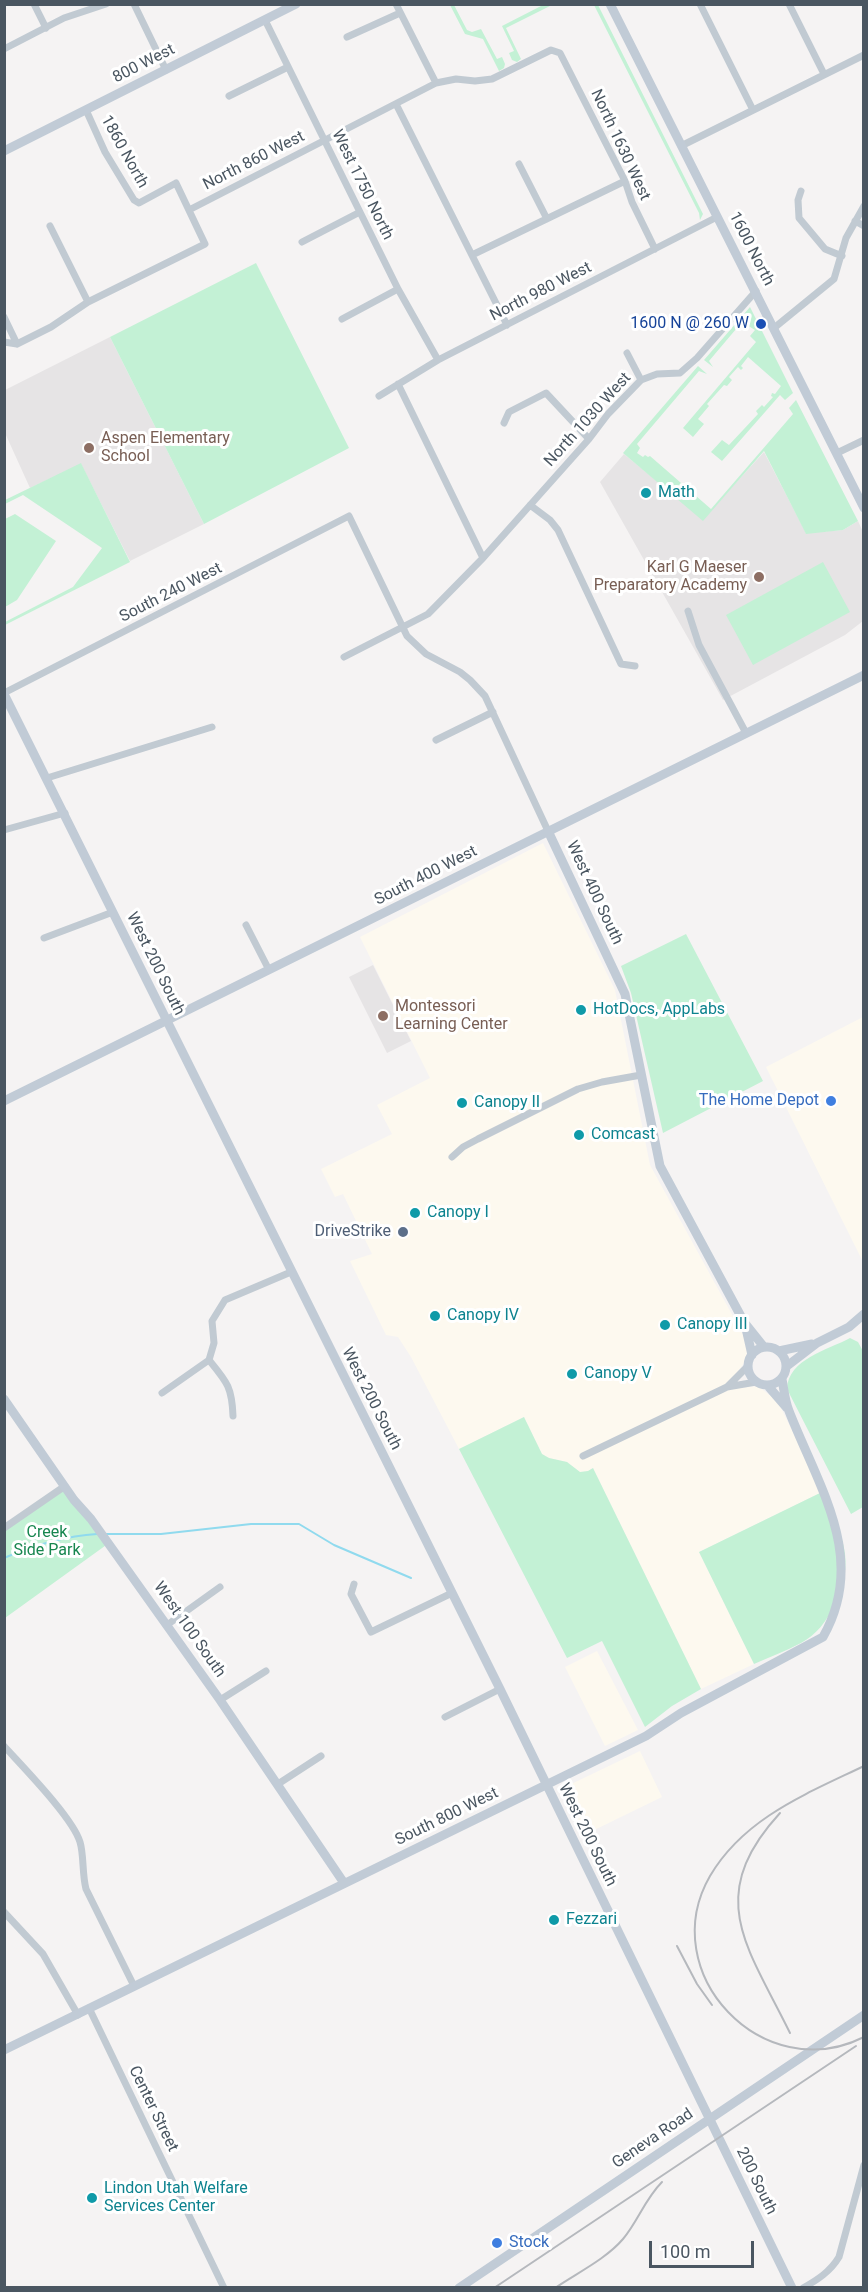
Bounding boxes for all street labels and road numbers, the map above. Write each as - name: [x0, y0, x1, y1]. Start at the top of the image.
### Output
- street label: 800 West: [110, 40, 178, 88]
- street label: North 1630 West: [586, 86, 654, 204]
- street label: 1860 North: [96, 112, 152, 192]
- street label: North 860 West: [200, 127, 308, 195]
- street label: West 1750 North: [327, 127, 397, 243]
- street label: 1600 North: [724, 209, 778, 289]
- street label: North 980 West: [487, 258, 595, 326]
- street label: North 1030 West: [541, 369, 635, 471]
- street label: South 240 West: [117, 559, 225, 627]
- street label: West 400 South: [562, 838, 626, 948]
- street label: South 400 West: [372, 842, 480, 910]
- street label: West 200 South: [122, 909, 188, 1019]
- street label: West 200 South: [337, 1345, 405, 1453]
- street label: West 100 South: [149, 1578, 229, 1682]
- street label: West 200 South: [554, 1780, 620, 1890]
- street label: South 800 West: [392, 1784, 502, 1850]
- street label: Center Street: [124, 2063, 182, 2155]
- street label: Geneva Road: [609, 2105, 697, 2173]
- street label: 200 South: [731, 2144, 781, 2218]

